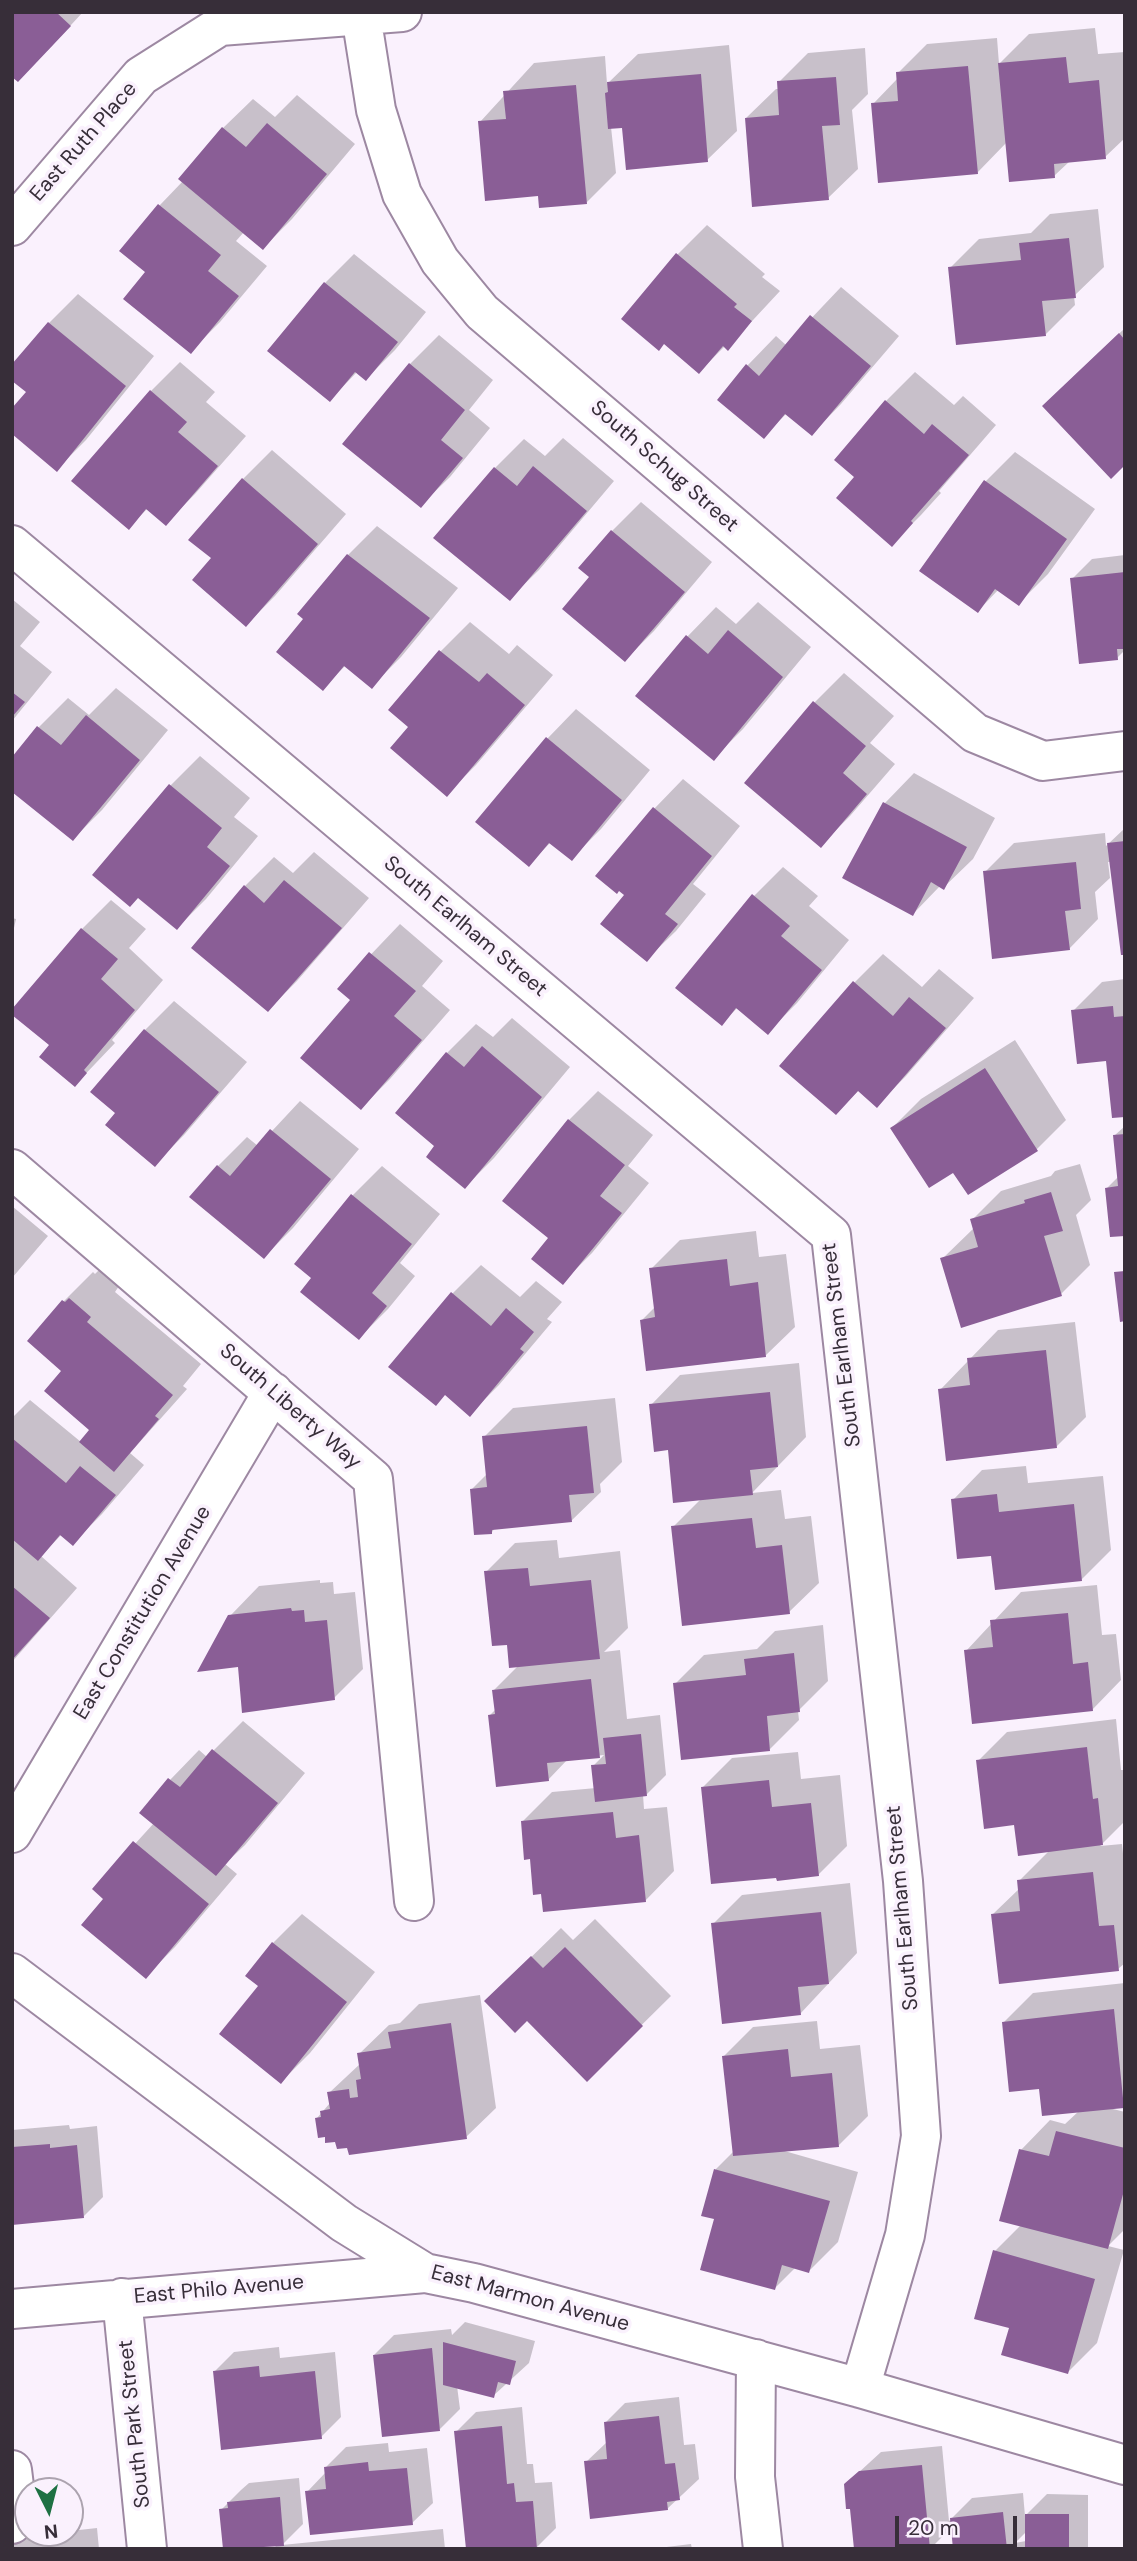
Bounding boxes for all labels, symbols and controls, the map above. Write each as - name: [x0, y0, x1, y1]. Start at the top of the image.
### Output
- street label: East Ruth Place: [25, 77, 143, 207]
- street label: South Schug Street: [585, 396, 743, 538]
- street label: South Earlham Street: [378, 851, 552, 1003]
- street label: South Earlham Street: [817, 1241, 867, 1449]
- street label: South Liberty Way: [214, 1339, 366, 1475]
- street label: East Constitution Avenue: [69, 1501, 217, 1725]
- street label: South Earlham Street: [881, 1804, 925, 2012]
- street label: East Marmon Avenue: [428, 2260, 632, 2338]
- street label: East Philo Avenue: [133, 2270, 305, 2310]
- street label: South Park Street: [114, 2339, 156, 2509]
- north arrow: [14, 2477, 84, 2547]
- scale bar: [899, 2502, 1021, 2546]
- text: 20 m: [908, 2514, 959, 2542]
- text: N: [43, 2518, 59, 2545]

